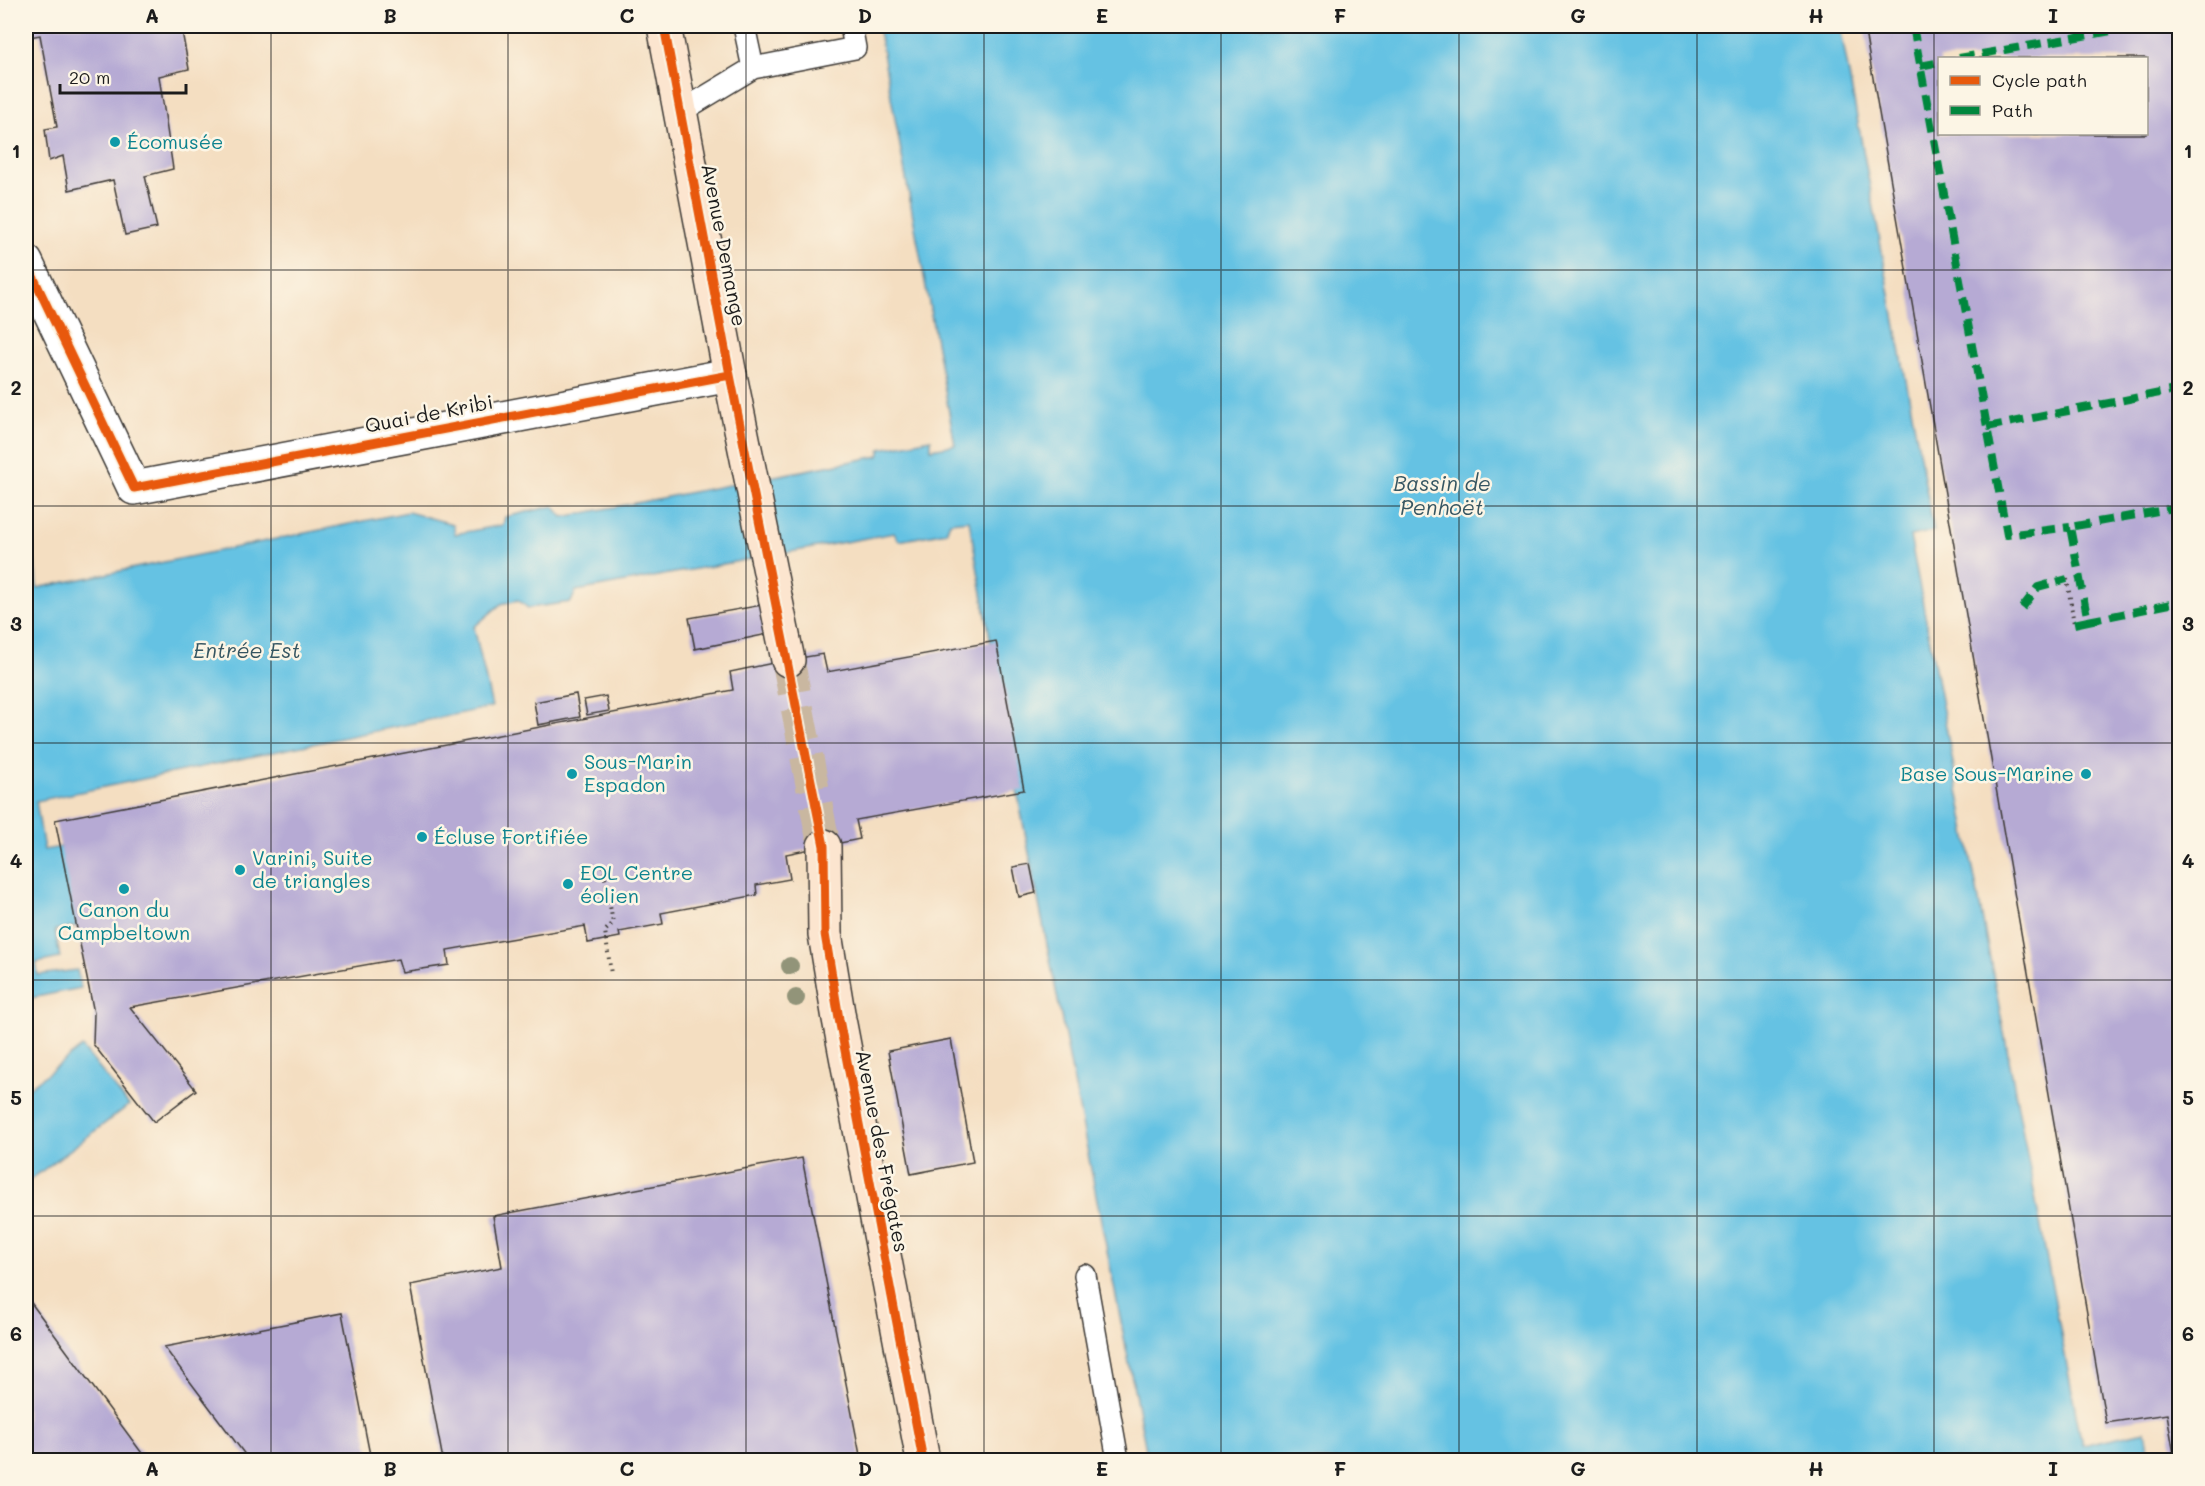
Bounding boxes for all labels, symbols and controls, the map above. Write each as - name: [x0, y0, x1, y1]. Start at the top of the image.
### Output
- text: A: [145, 2, 159, 28]
- text: B: [383, 2, 397, 28]
- text: C: [620, 2, 635, 28]
- text: D: [858, 2, 872, 28]
- text: E: [1096, 2, 1108, 28]
- text: F: [1334, 2, 1347, 28]
- text: G: [1570, 2, 1586, 28]
- text: H: [1808, 2, 1824, 28]
- text: I: [2048, 2, 2058, 28]
- scale bar: [60, 57, 186, 95]
- legend: [1938, 57, 2148, 135]
- text: 20 m: [69, 65, 110, 89]
- text: Cycle path: [1992, 68, 2087, 92]
- text: Path: [1992, 98, 2032, 122]
- place label: Écomusée: [127, 128, 223, 154]
- marker: Écomusée: [108, 135, 122, 149]
- text: 1: [12, 137, 20, 163]
- text: 1: [2184, 137, 2192, 163]
- street label: Avenue Demange: [696, 161, 754, 328]
- text: 2: [10, 374, 22, 400]
- text: 2: [2182, 374, 2194, 400]
- street label: Quai de Kribi: [362, 388, 495, 438]
- water label: Bassin de Penhoët: [1393, 469, 1491, 520]
- text: 3: [10, 610, 22, 636]
- text: 3: [2182, 610, 2194, 636]
- water label: Entrée Est: [193, 636, 301, 663]
- place label: Sous-Marin Espadon: [584, 748, 692, 797]
- place label: Base Sous-Marine: [1900, 760, 2074, 786]
- marker: Sous-Marin Espadon: [565, 767, 579, 781]
- marker: Base Sous-Marine: [2079, 767, 2093, 781]
- place label: Écluse Fortifiée: [434, 823, 588, 849]
- marker: Écluse Fortifiée: [415, 830, 429, 844]
- place label: Varini, Suite de triangles: [252, 844, 373, 893]
- text: 4: [10, 847, 23, 873]
- text: 4: [2182, 847, 2195, 873]
- place label: EOL Centre éolien: [580, 859, 693, 908]
- marker: Varini, Suite de triangles: [233, 863, 247, 877]
- marker: EOL Centre éolien: [561, 877, 575, 891]
- marker: Canon du Campbeltown: [117, 882, 131, 896]
- place label: Canon du Campbeltown: [58, 896, 190, 945]
- street label: Avenue des Frégates: [851, 1047, 915, 1254]
- text: 5: [10, 1084, 22, 1110]
- text: 5: [2182, 1084, 2194, 1110]
- text: 6: [10, 1320, 22, 1346]
- text: 6: [2182, 1320, 2194, 1346]
- text: A: [145, 1455, 159, 1481]
- text: B: [383, 1455, 397, 1481]
- text: C: [620, 1455, 635, 1481]
- text: D: [858, 1455, 872, 1481]
- text: E: [1096, 1455, 1108, 1481]
- text: F: [1334, 1455, 1347, 1481]
- text: G: [1570, 1455, 1586, 1481]
- text: H: [1808, 1455, 1824, 1481]
- text: I: [2048, 1455, 2058, 1481]

